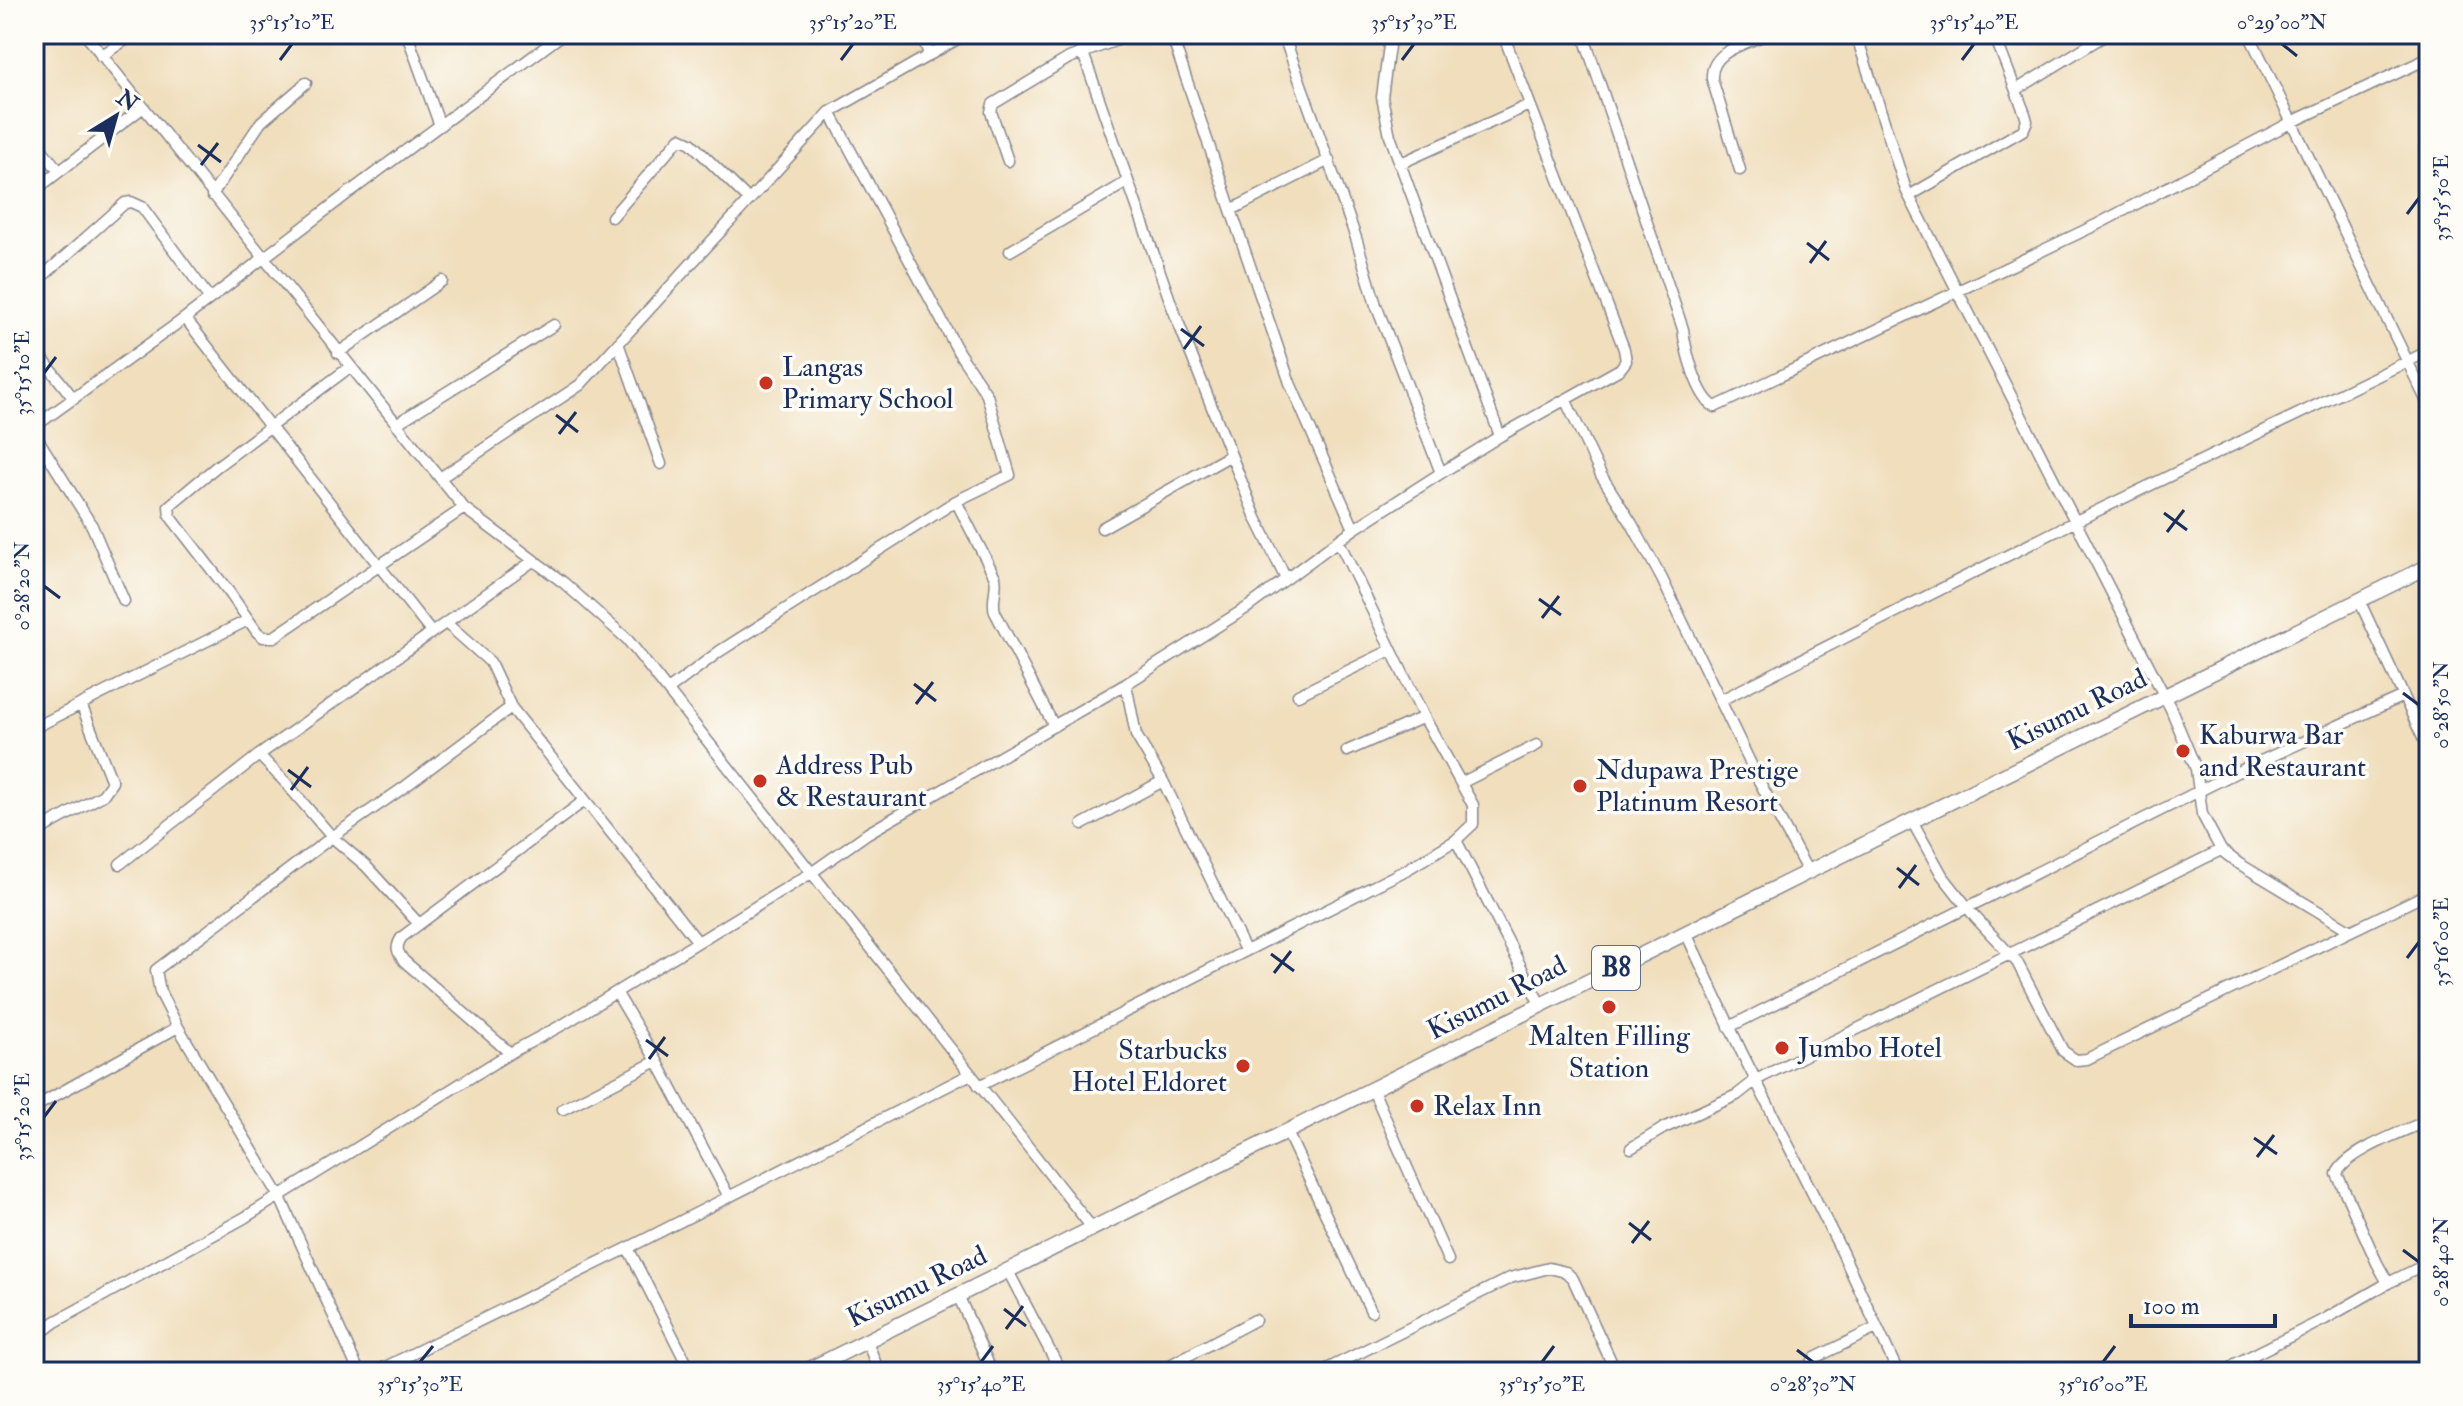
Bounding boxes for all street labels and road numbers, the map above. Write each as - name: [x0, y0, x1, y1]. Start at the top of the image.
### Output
- street label: Kisumu Road: [2001, 661, 2153, 759]
- road number: B8: [1592, 946, 1640, 990]
- street label: Kisumu Road: [1422, 948, 1573, 1048]
- street label: Kisumu Road: [841, 1238, 993, 1336]

